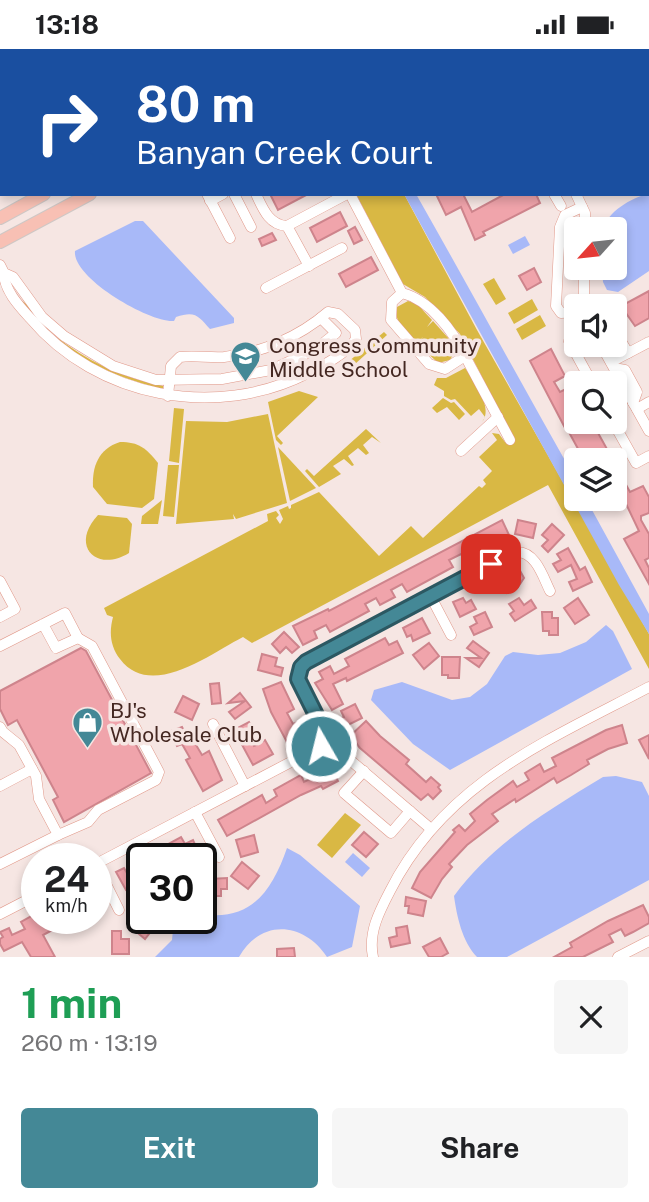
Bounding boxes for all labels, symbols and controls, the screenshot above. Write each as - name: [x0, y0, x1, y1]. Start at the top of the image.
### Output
- text: 13:18: [35, 9, 99, 40]
- text: 80 m: [136, 75, 255, 133]
- icon: right: [21, 77, 112, 168]
- text: Banyan Creek Court: [136, 134, 433, 171]
- north arrow: [564, 217, 626, 280]
- map controls: [564, 217, 627, 511]
- button: sound: [564, 294, 627, 357]
- place label: Congress Community Middle School: [269, 333, 478, 382]
- school or university icon: Congress Community Middle School: [229, 340, 263, 384]
- button: search: [564, 371, 627, 434]
- button: layers: [564, 448, 627, 511]
- pin: [461, 534, 521, 594]
- icon: arrive: [472, 545, 510, 583]
- place label: BJ's Wholesale Club: [110, 698, 262, 747]
- shop icon: BJ's Wholesale Club: [70, 705, 104, 749]
- position arrow: [284, 709, 358, 783]
- speed limit sign: 30: [126, 843, 217, 934]
- text: 24: [44, 859, 89, 900]
- text: km/h: [45, 895, 88, 916]
- text: 1 min: [21, 978, 122, 1027]
- button: close: [554, 980, 628, 1054]
- text: 260 m · 13:19: [21, 1029, 158, 1056]
- button: Exit: [21, 1108, 318, 1188]
- button: Share: [332, 1108, 628, 1188]

